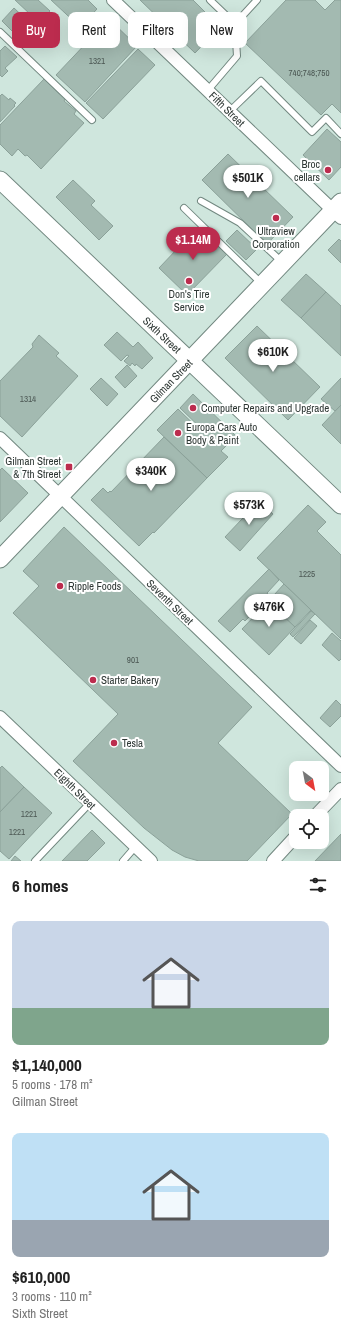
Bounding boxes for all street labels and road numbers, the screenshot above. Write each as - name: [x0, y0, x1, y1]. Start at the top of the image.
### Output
- street label: Fifth Street: [206, 88, 248, 130]
- street label: Sixth Street: [140, 314, 184, 357]
- street label: Gilman Street: [147, 356, 196, 406]
- street label: Seventh Street: [144, 576, 197, 628]
- street label: Eighth Street: [51, 766, 99, 813]

